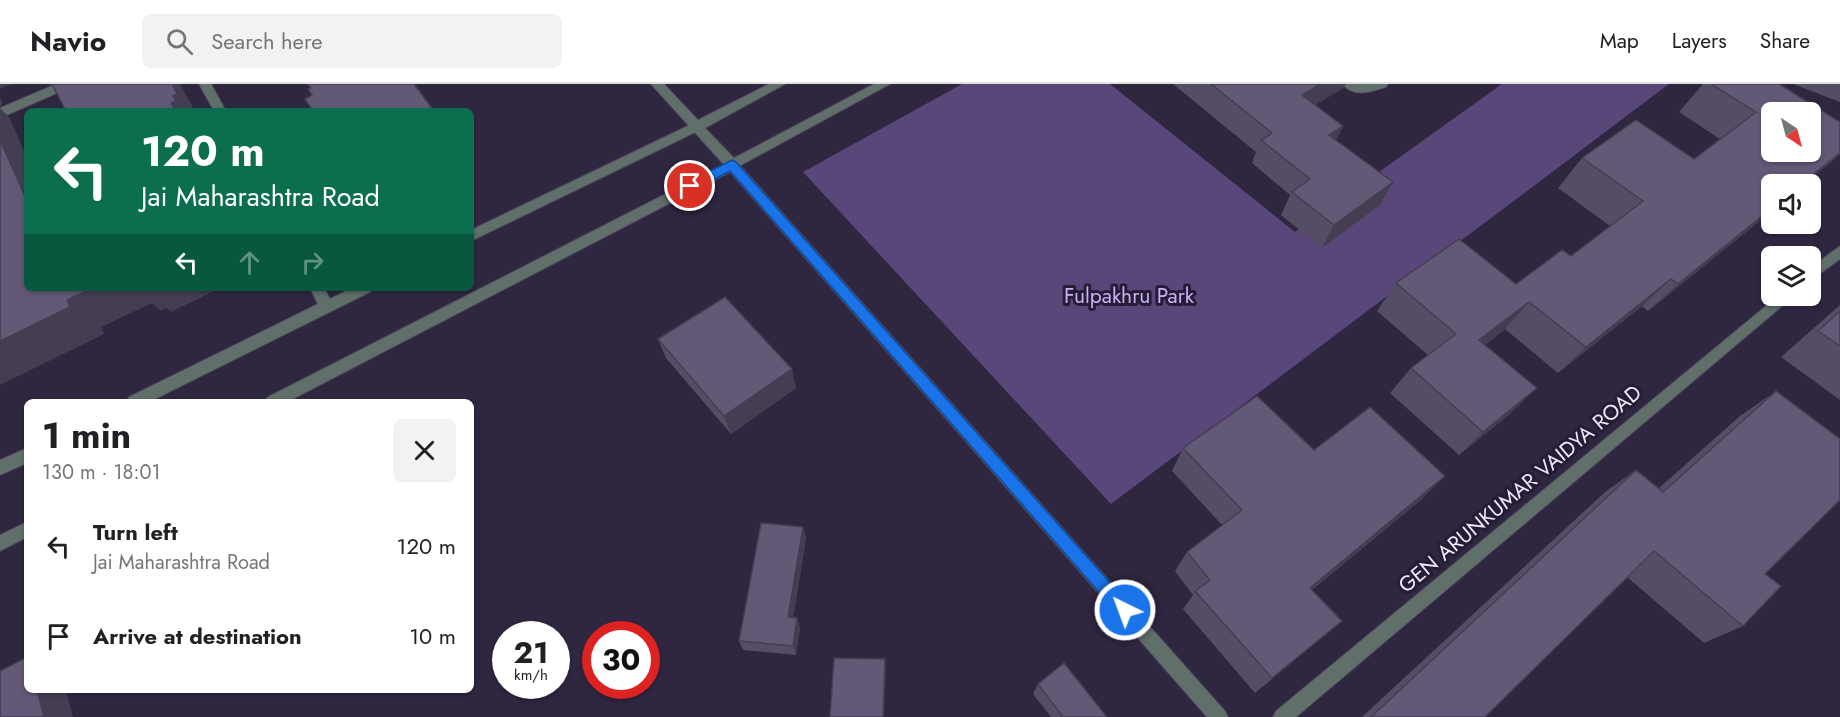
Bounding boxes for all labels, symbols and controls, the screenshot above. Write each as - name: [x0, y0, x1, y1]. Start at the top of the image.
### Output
- search box: [142, 14, 562, 68]
- text: Navio: [30, 21, 106, 62]
- icon: search: [163, 25, 196, 58]
- text: Search here: [211, 25, 322, 57]
- text: Map: [1600, 26, 1639, 56]
- text: Layers: [1672, 26, 1727, 56]
- text: Share: [1760, 26, 1810, 56]
- north arrow: [1761, 102, 1821, 162]
- map controls: [1761, 102, 1821, 306]
- text: 120 m: [141, 121, 265, 182]
- icon: left: [42, 132, 120, 210]
- pin: [664, 160, 715, 211]
- icon: arrive: [673, 169, 706, 202]
- button: sound: [1761, 174, 1821, 234]
- text: Jai Maharashtra Road: [141, 177, 380, 216]
- icon: left: [170, 246, 203, 279]
- icon: ahead: [233, 246, 266, 279]
- icon: right: [296, 246, 329, 279]
- button: layers: [1761, 246, 1821, 306]
- park label: Fulpakhru Park: [1064, 281, 1195, 311]
- street label: GEN ARUNKUMAR VAIDYA ROAD: [1392, 378, 1648, 600]
- text: 1 min: [42, 409, 131, 461]
- button: close: [393, 419, 456, 482]
- text: 130 m · 18:01: [42, 458, 160, 487]
- text: Turn left: [93, 516, 178, 548]
- icon: left: [42, 530, 75, 563]
- text: 120 m: [397, 530, 456, 562]
- text: Jai Maharashtra Road: [93, 548, 270, 577]
- position arrow: [1093, 578, 1157, 642]
- icon: arrive: [42, 620, 75, 653]
- text: Arrive at destination: [93, 620, 302, 652]
- text: 10 m: [409, 620, 456, 652]
- speed limit sign: 30: [582, 621, 660, 699]
- text: 21: [514, 631, 548, 674]
- text: km/h: [514, 664, 548, 686]

